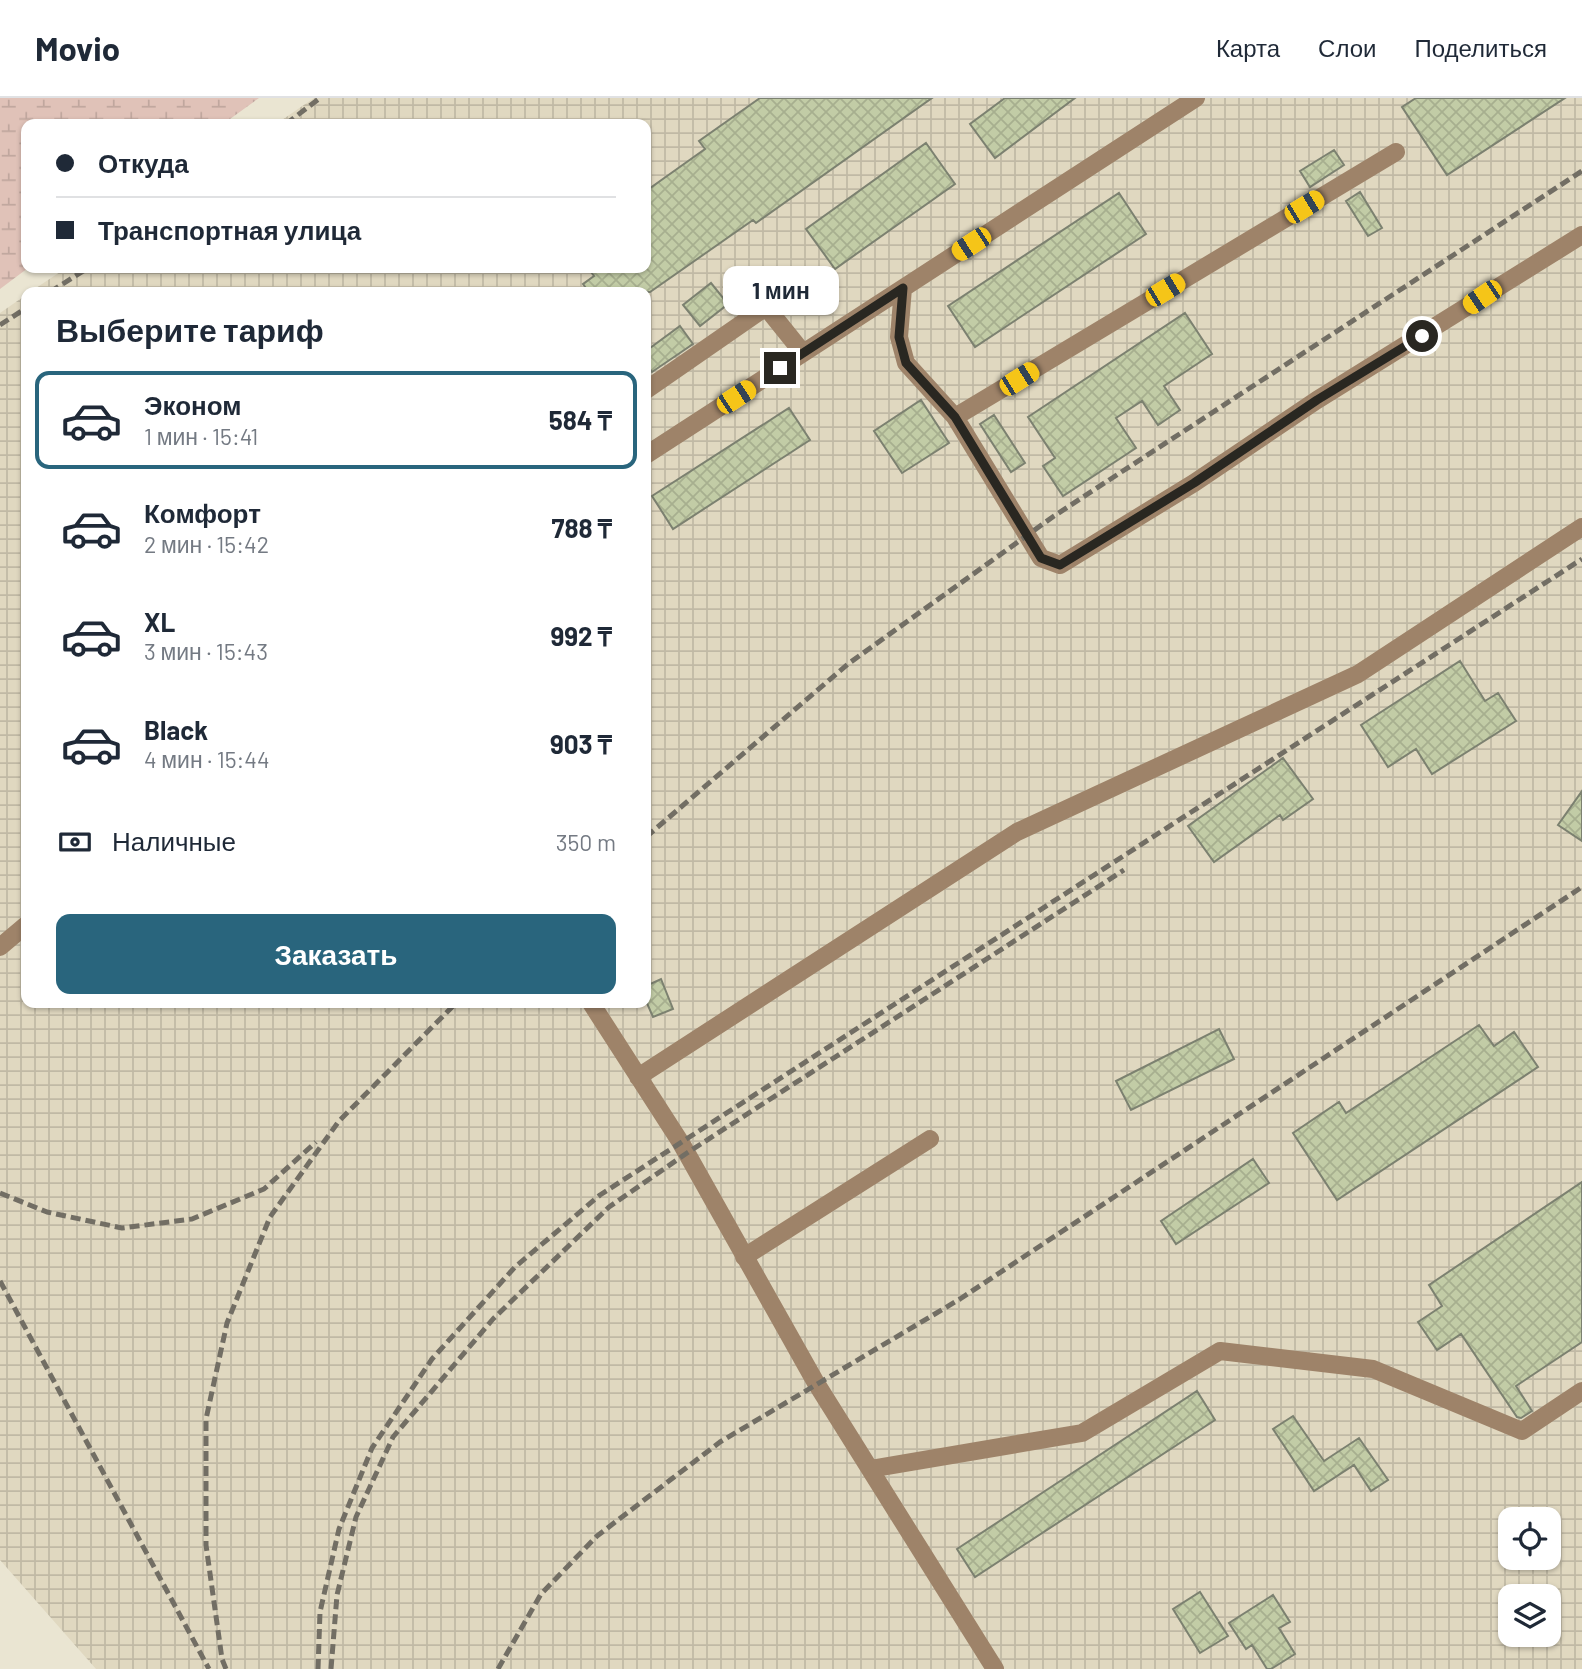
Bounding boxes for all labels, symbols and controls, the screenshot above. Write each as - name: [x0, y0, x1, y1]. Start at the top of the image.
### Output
- text: Movio: [35, 28, 120, 68]
- text: Карта: [1216, 33, 1280, 62]
- text: Слои: [1318, 33, 1376, 62]
- text: Поделиться: [1414, 33, 1547, 62]
- text: Откуда: [98, 147, 189, 178]
- car: [1281, 187, 1328, 227]
- text: Транспортная улица: [98, 214, 361, 245]
- car: [948, 224, 995, 264]
- callout: 1 мин: [722, 266, 838, 316]
- car: [1142, 270, 1189, 310]
- text: 1 мин: [752, 276, 810, 304]
- car: [1459, 277, 1506, 317]
- text: Выберите тариф: [56, 310, 324, 348]
- route start: [1406, 320, 1438, 352]
- route end: [764, 352, 796, 384]
- car: [996, 359, 1043, 399]
- car: [713, 377, 760, 417]
- icon: car: [60, 389, 123, 452]
- text: Эконом: [144, 389, 242, 420]
- text: 584 ₸: [549, 404, 612, 435]
- text: 1 мин · 15:41: [144, 422, 258, 450]
- icon: car: [60, 497, 123, 560]
- text: Комфорт: [144, 497, 261, 528]
- text: 788 ₸: [552, 512, 612, 543]
- text: 2 мин · 15:42: [144, 530, 269, 558]
- icon: car: [60, 605, 123, 668]
- text: XL: [144, 606, 175, 637]
- text: 992 ₸: [550, 620, 612, 651]
- text: 3 мин · 15:43: [144, 637, 268, 665]
- icon: car: [60, 713, 123, 776]
- text: Black: [144, 714, 208, 745]
- text: 903 ₸: [550, 728, 612, 759]
- text: 4 мин · 15:44: [144, 745, 270, 773]
- icon: cash: [56, 823, 94, 861]
- text: Наличные: [112, 825, 236, 856]
- text: 350 m: [556, 828, 616, 856]
- button: Заказать: [56, 914, 616, 994]
- map controls: [1498, 1507, 1561, 1647]
- button: locate: [1498, 1507, 1561, 1570]
- button: layers: [1498, 1584, 1561, 1647]

